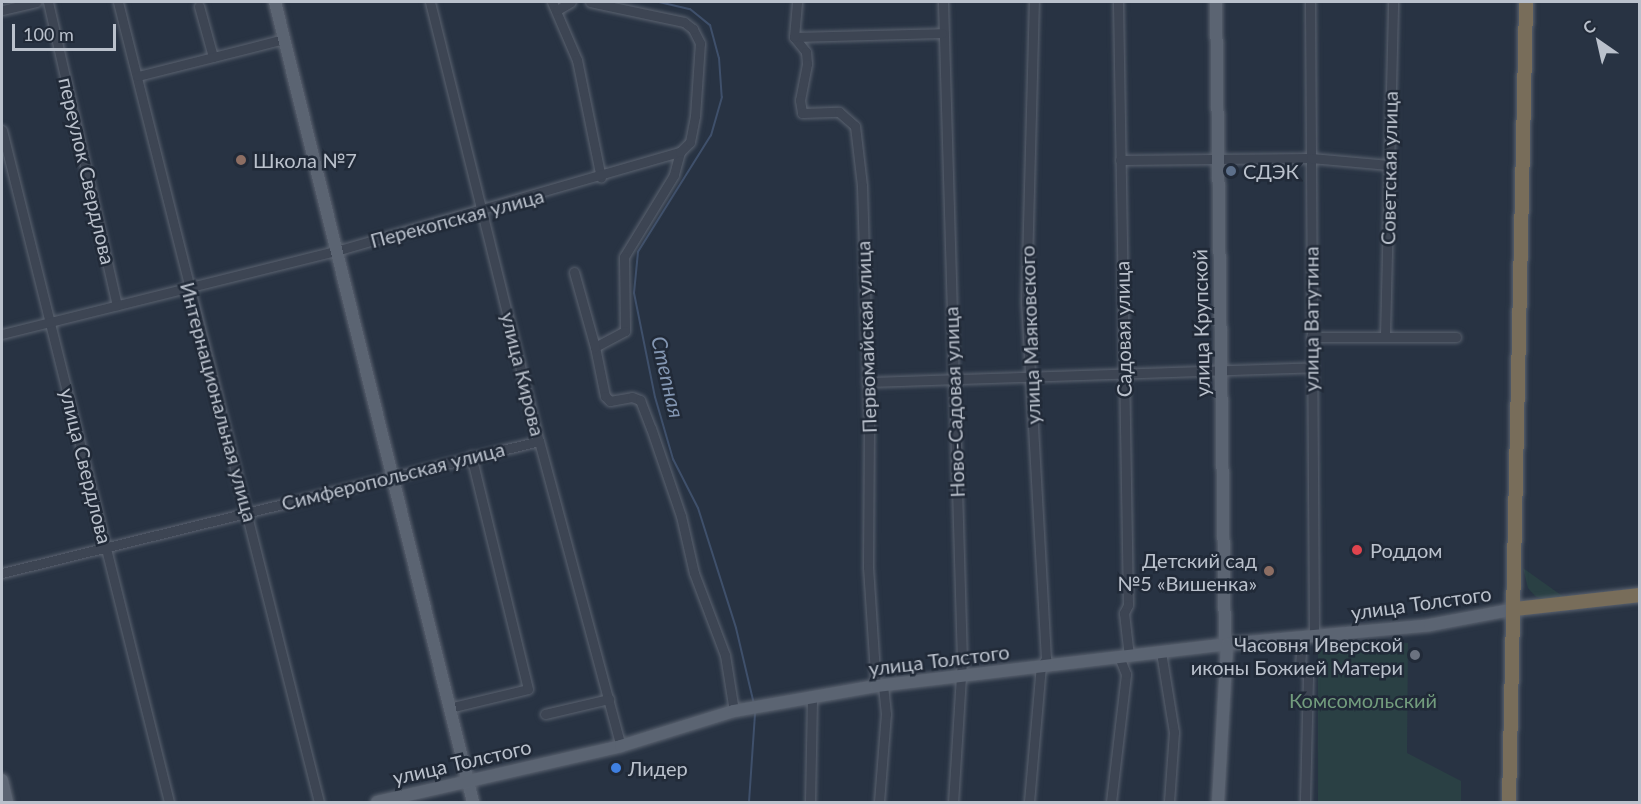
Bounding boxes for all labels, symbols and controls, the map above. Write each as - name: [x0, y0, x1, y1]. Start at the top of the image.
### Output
- scale bar: [15, 12, 118, 50]
- north arrow: [1569, 12, 1629, 72]
- text: С: [1579, 16, 1598, 38]
- text: 100 m: [23, 23, 74, 45]
- street label: переулок Свердлова: [54, 75, 120, 267]
- street label: Советская улица: [1376, 91, 1402, 245]
- place label: Школа №7: [253, 148, 357, 172]
- marker: Школа №7: [234, 153, 248, 167]
- place label: СДЭК: [1243, 159, 1299, 183]
- marker: СДЭК: [1224, 164, 1238, 178]
- street label: Перекопская улица: [368, 183, 546, 253]
- street label: Первомайская улица: [851, 240, 881, 434]
- street label: улица Маяковского: [1015, 245, 1045, 425]
- street label: улица Ватутина: [1299, 246, 1323, 392]
- street label: улица Крупской: [1188, 249, 1214, 397]
- street label: Садовая улица: [1110, 261, 1136, 397]
- street label: Интернациональная улица: [175, 279, 263, 525]
- street label: Ново-Садовая улица: [939, 306, 969, 498]
- street label: улица Кирова: [496, 310, 550, 438]
- water label: Степная: [646, 334, 690, 420]
- street label: улица Свердлова: [55, 386, 117, 546]
- street label: Симферопольская улица: [279, 437, 507, 515]
- place label: Роддом: [1370, 538, 1442, 562]
- marker: Роддом: [1348, 541, 1366, 559]
- place label: Детский сад №5 «Вишенка»: [1117, 548, 1257, 595]
- marker: Детский сад №5 «Вишенка»: [1262, 564, 1276, 578]
- street label: улица Толстого: [1349, 581, 1493, 625]
- place label: Часовня Иверской иконы Божией Матери: [1191, 632, 1403, 679]
- street label: улица Толстого: [867, 639, 1011, 681]
- marker: Часовня Иверской иконы Божией Матери: [1408, 648, 1422, 662]
- park label: Комсомольский: [1289, 688, 1437, 712]
- street label: улица Толстого: [390, 734, 534, 790]
- place label: Лидер: [628, 756, 688, 780]
- marker: Лидер: [609, 761, 623, 775]

